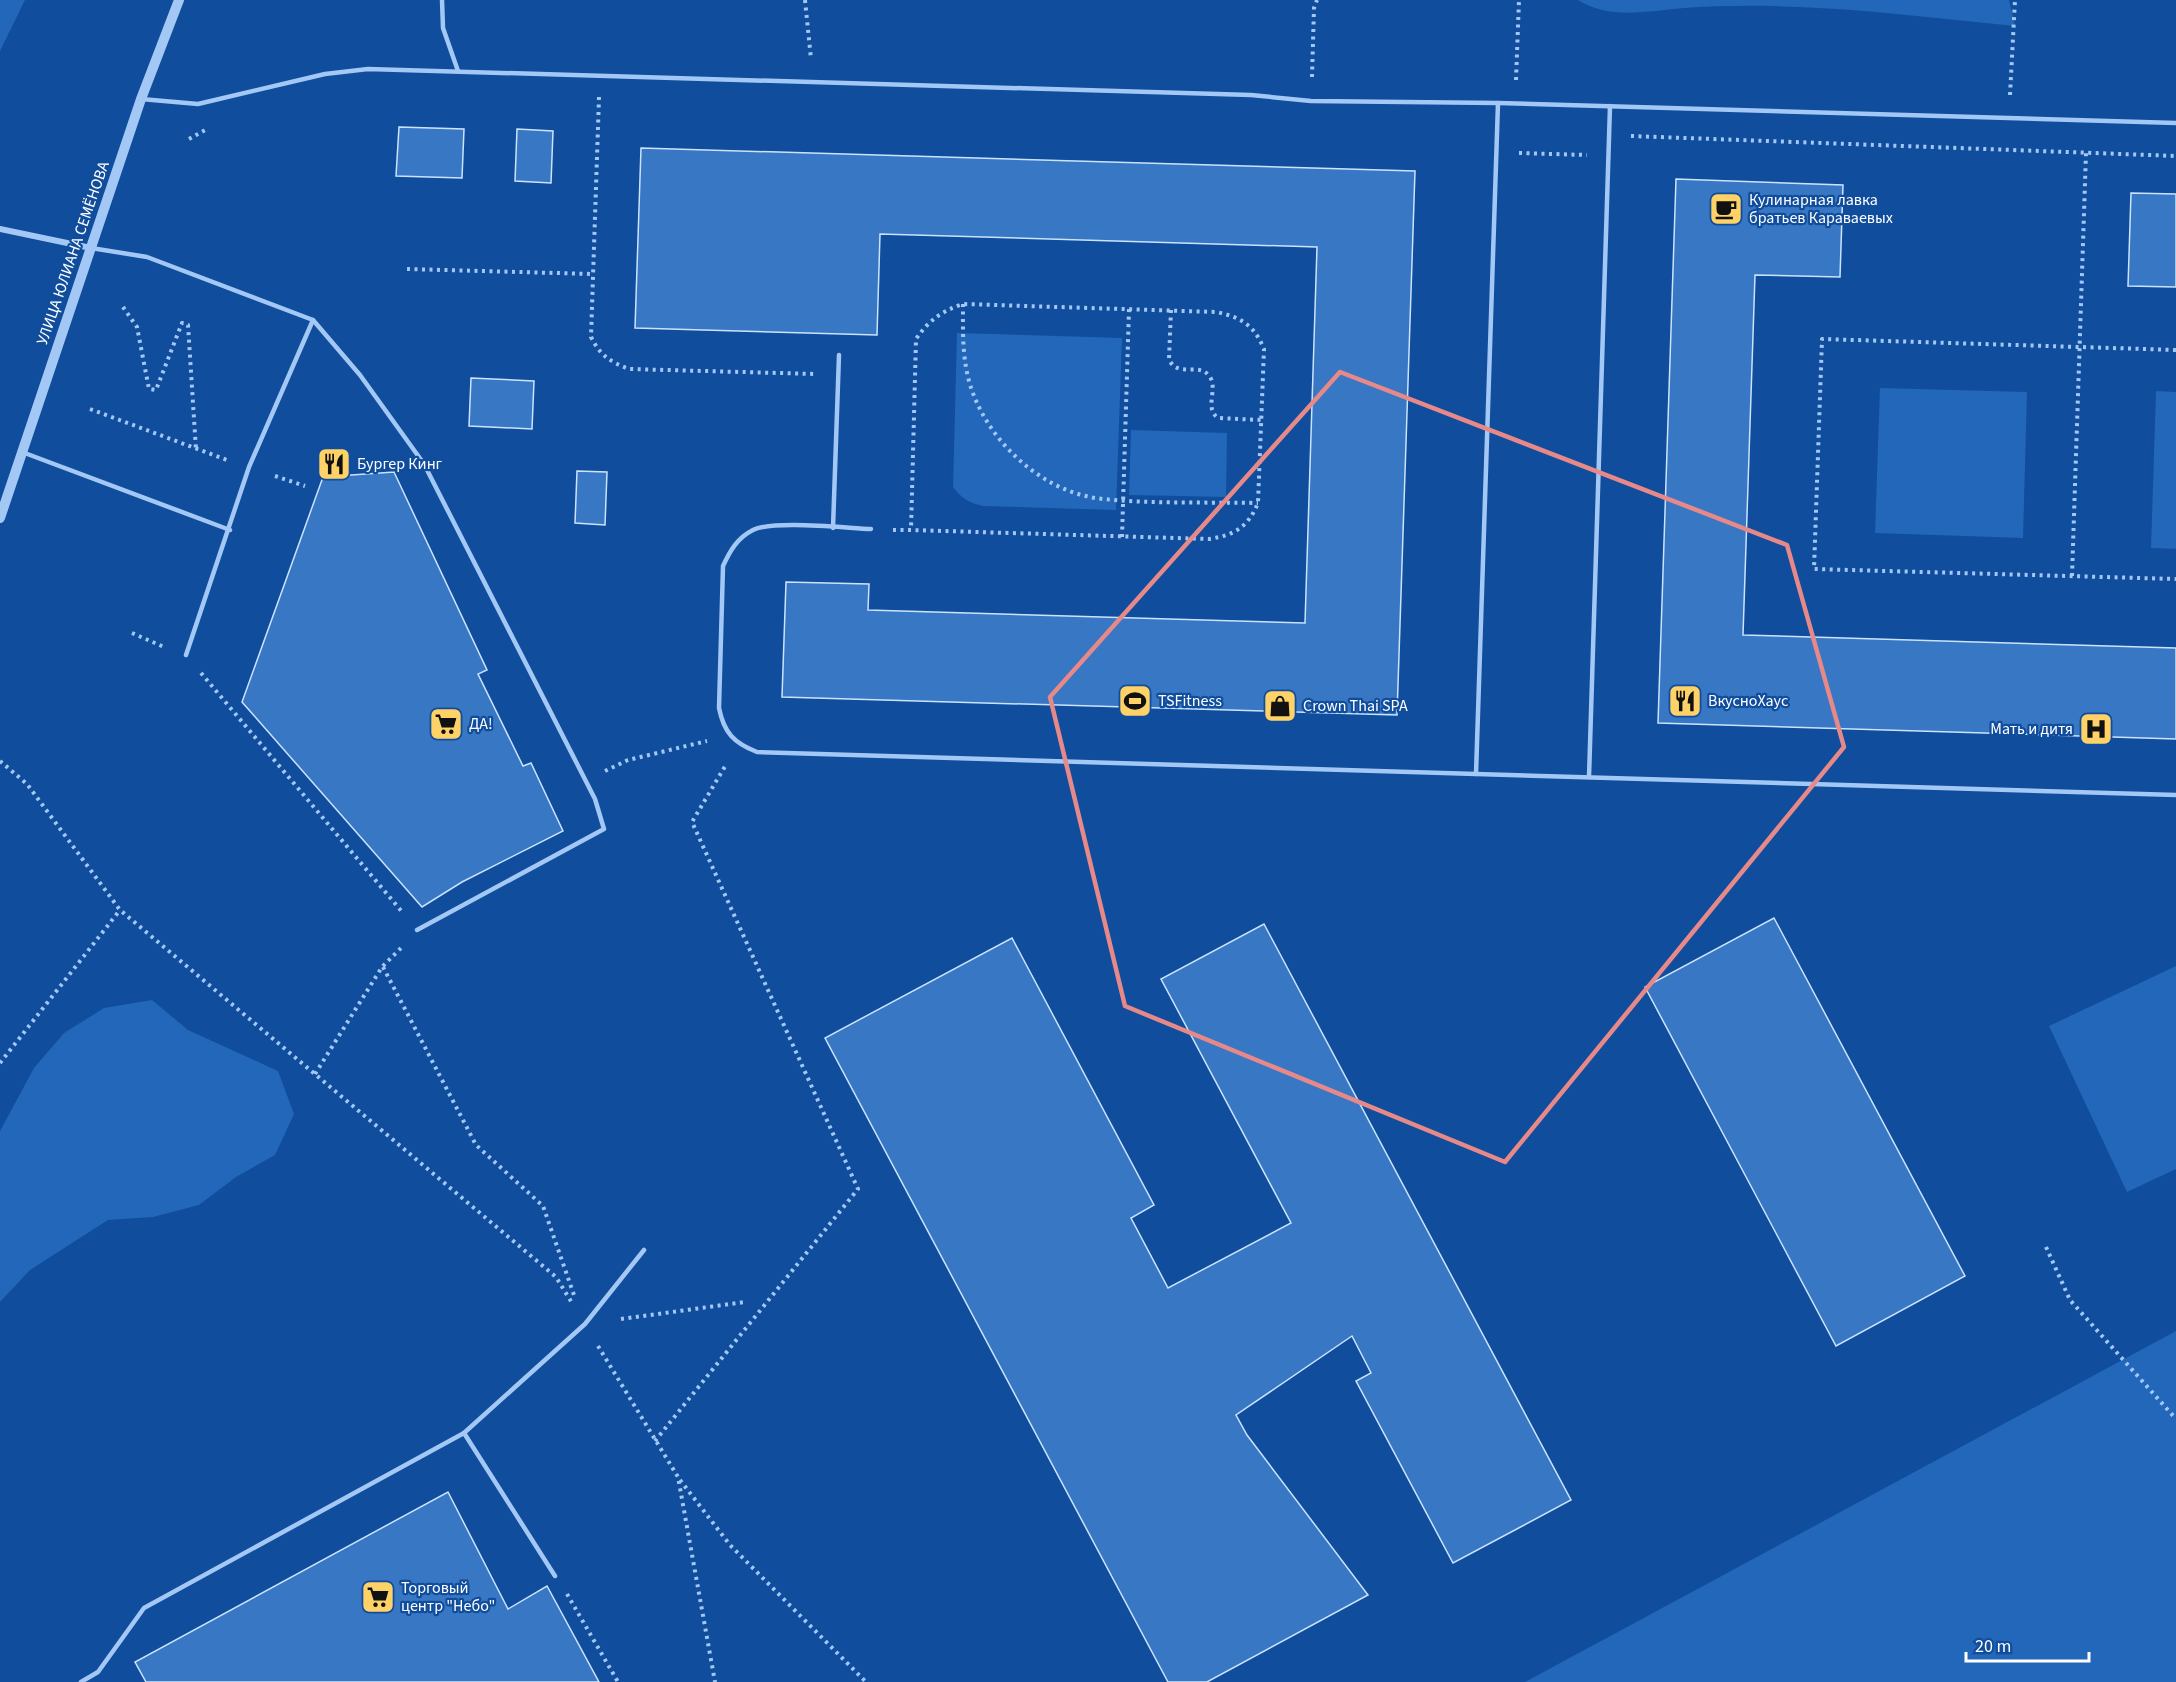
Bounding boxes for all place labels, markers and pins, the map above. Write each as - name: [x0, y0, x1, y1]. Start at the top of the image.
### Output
- place label: Кулинарная лавка братьев Караваевых: [1749, 189, 1893, 229]
- cafe icon: Кулинарная лавка братьев Караваевых: [1708, 191, 1744, 227]
- restaurant icon: Бургер Кинг: [316, 446, 352, 482]
- place label: Бургер Кинг: [357, 453, 443, 475]
- sports icon: TSFitness: [1117, 683, 1153, 719]
- restaurant icon: ВкусноХаус: [1667, 683, 1703, 719]
- shop icon: Crown Thai SPA: [1262, 688, 1298, 724]
- place label: TSFitness: [1158, 690, 1222, 712]
- place label: ВкусноХаус: [1708, 690, 1788, 712]
- place label: Crown Thai SPA: [1303, 695, 1408, 717]
- supermarket icon: ДА!: [428, 706, 464, 742]
- hospital icon: Мать и дитя: [2078, 711, 2114, 747]
- place label: ДА!: [469, 713, 493, 735]
- place label: Мать и дитя: [1990, 718, 2073, 740]
- place label: Торговый центр "Небо": [401, 1577, 495, 1617]
- supermarket icon: Торговый центр "Небо": [360, 1579, 396, 1615]

